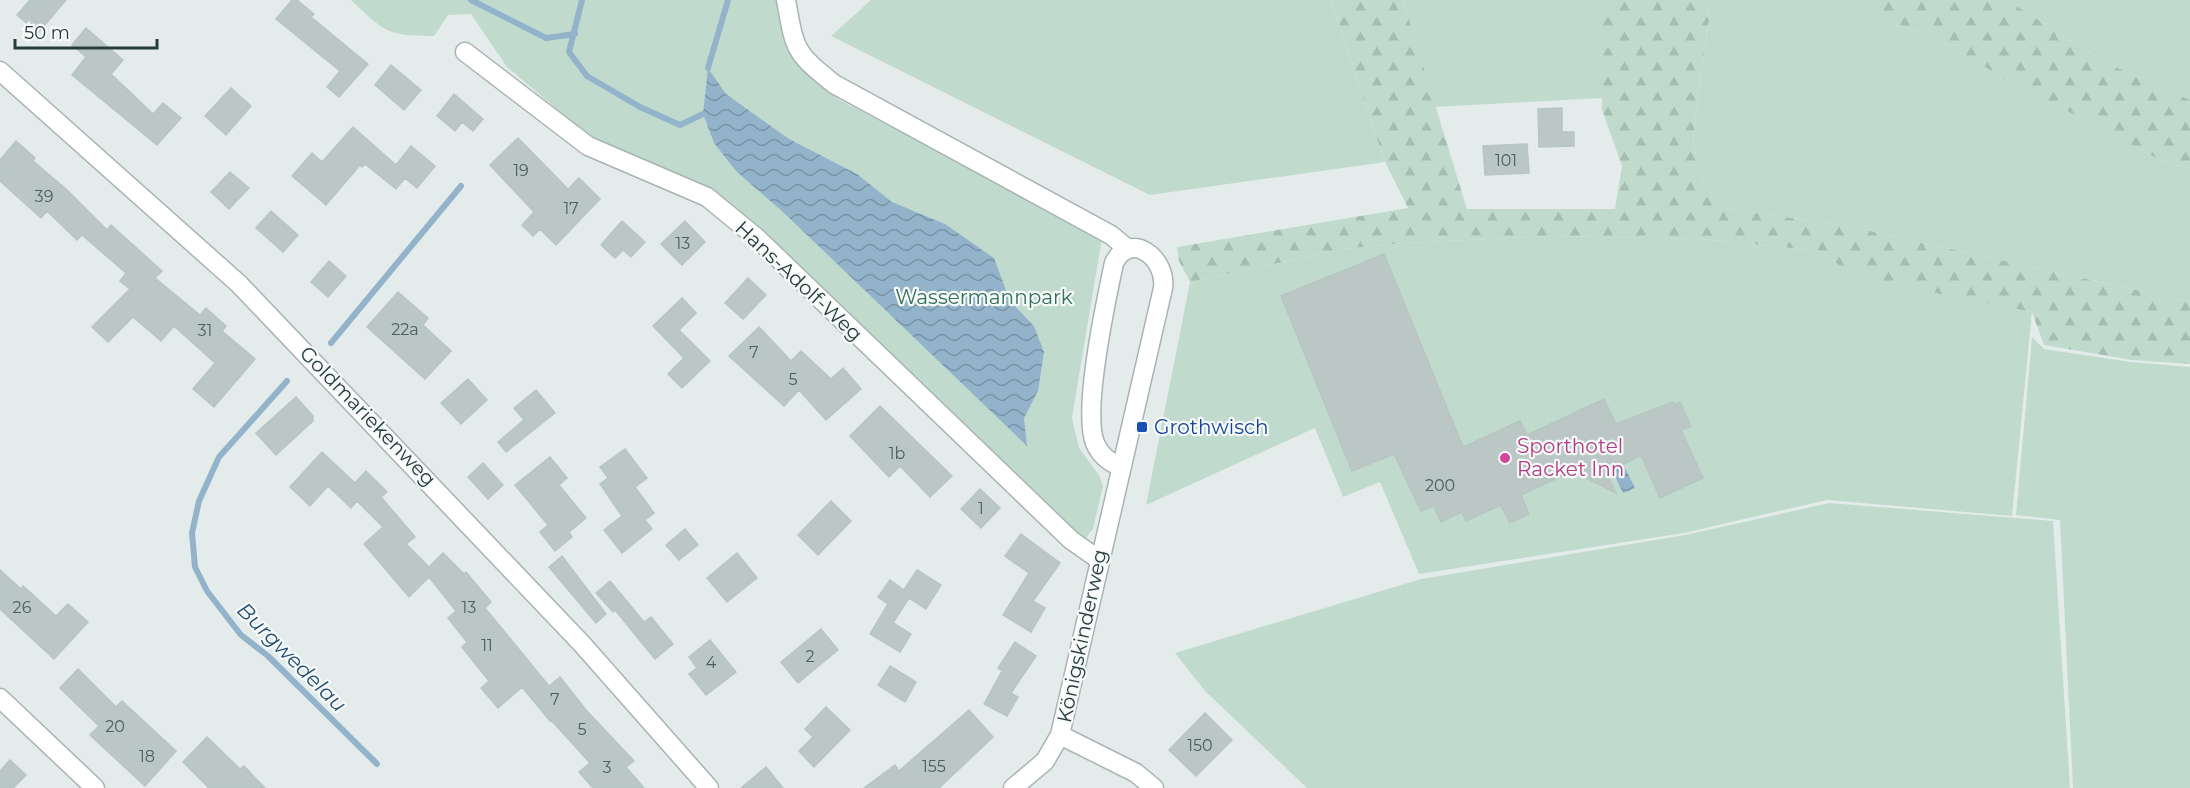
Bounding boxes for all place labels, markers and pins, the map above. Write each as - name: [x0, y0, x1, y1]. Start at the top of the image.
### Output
- place label: Grothwisch: [1154, 415, 1269, 439]
- marker: Grothwisch: [1135, 420, 1149, 434]
- place label: Sporthotel Racket Inn: [1517, 434, 1624, 481]
- marker: Sporthotel Racket Inn: [1498, 451, 1512, 465]

